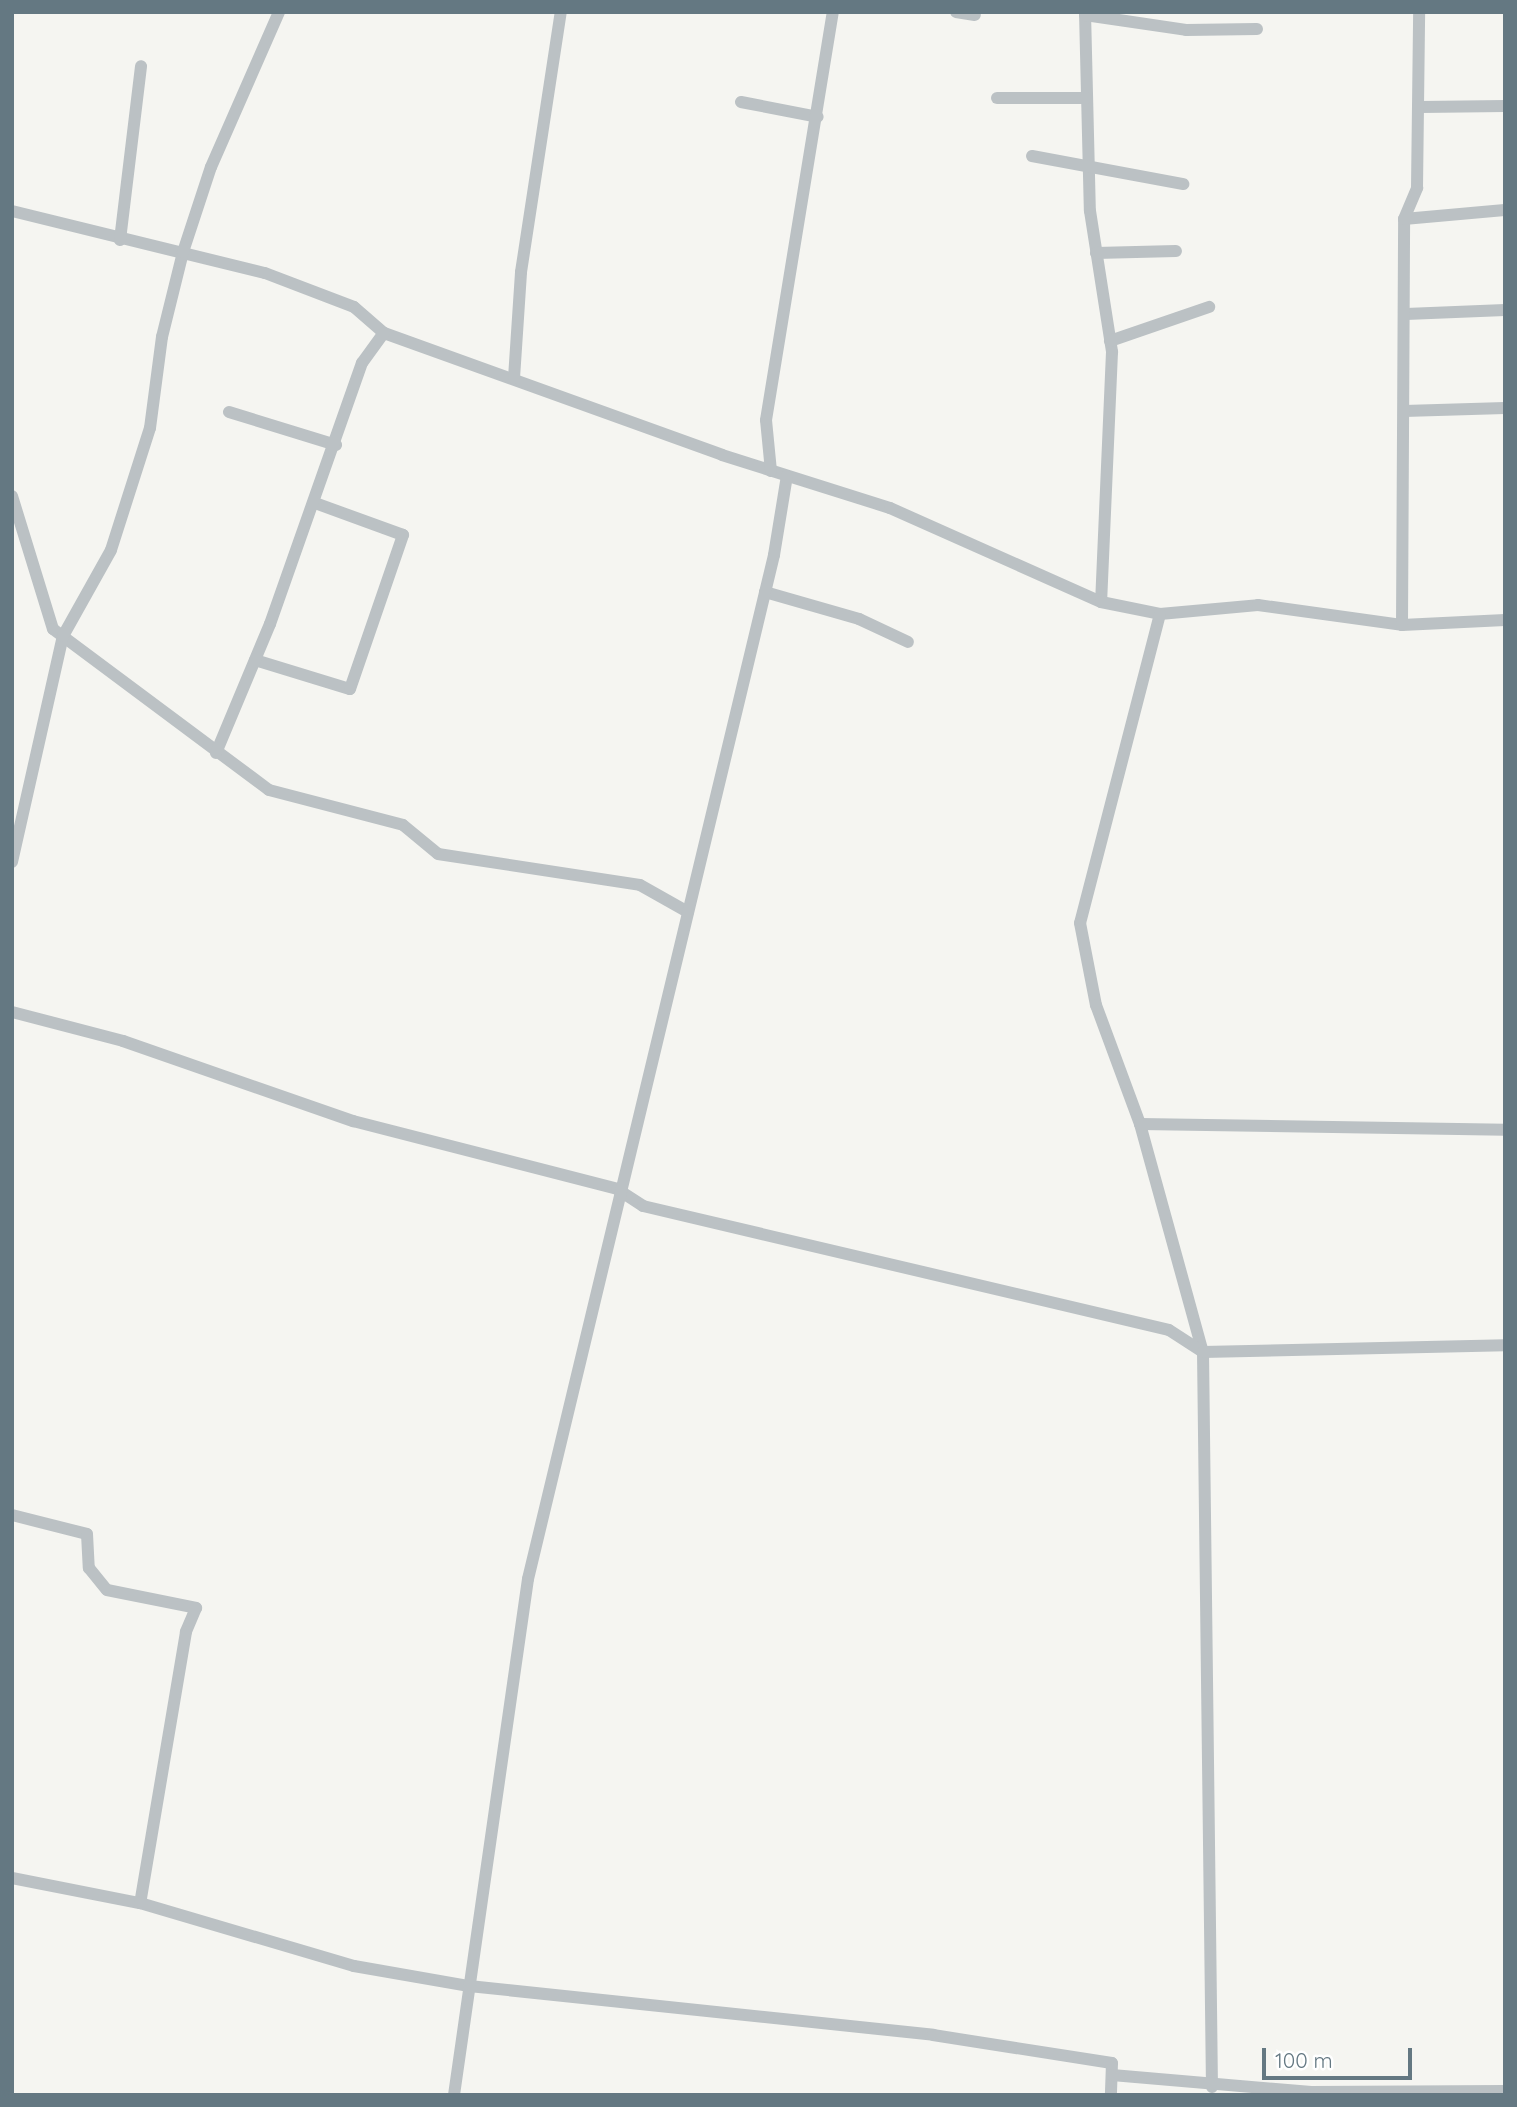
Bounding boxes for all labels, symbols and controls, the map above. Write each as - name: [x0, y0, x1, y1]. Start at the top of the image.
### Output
- scale bar: [1265, 2034, 1416, 2078]
- text: 100 m: [1275, 2047, 1333, 2073]

